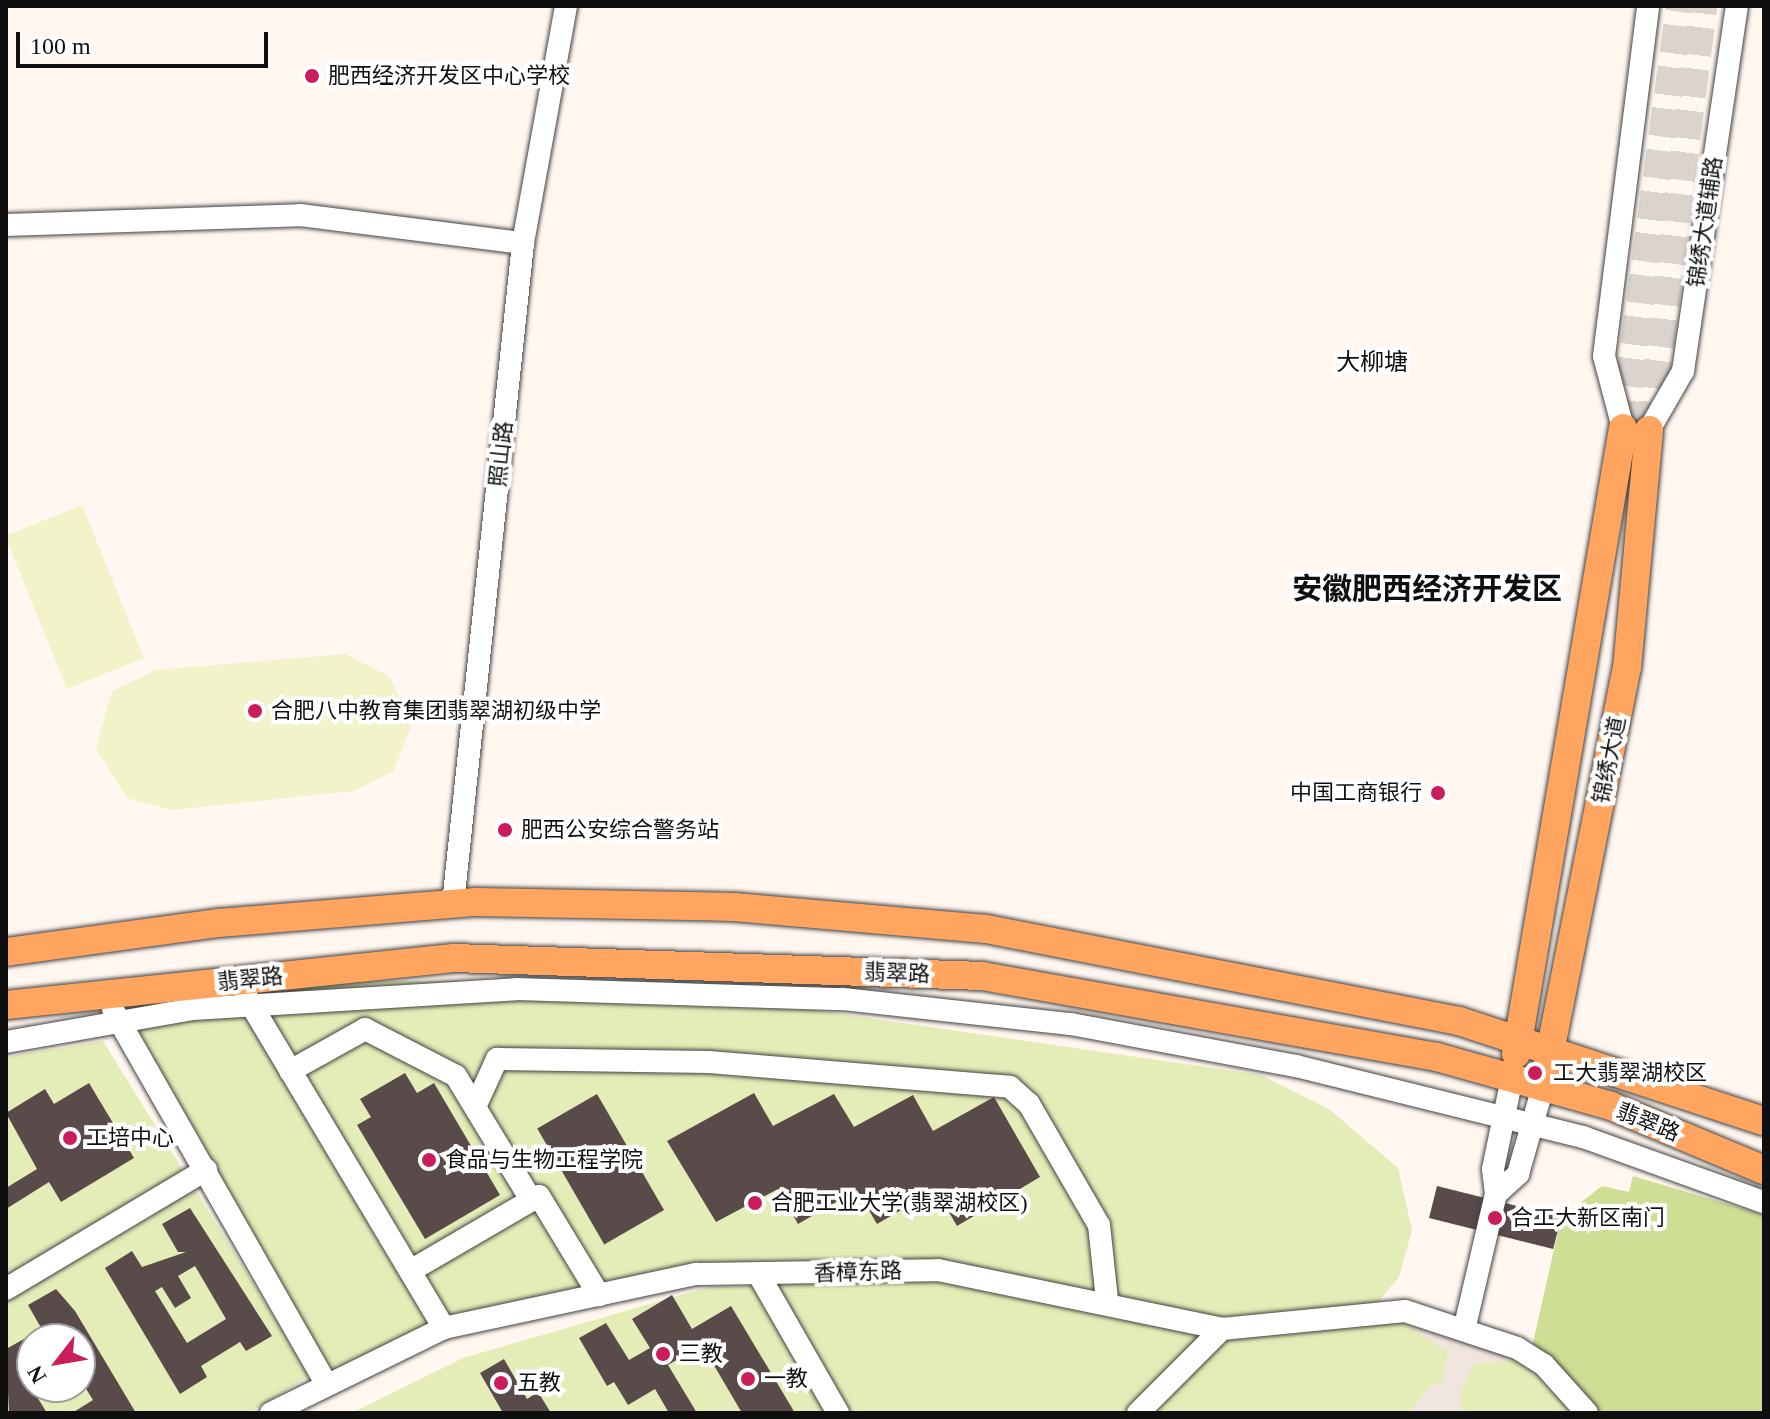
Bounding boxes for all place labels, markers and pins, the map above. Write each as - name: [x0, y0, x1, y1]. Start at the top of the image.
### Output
- place label: 肥西经济开发区中心学校: [328, 63, 570, 89]
- marker: 肥西经济开发区中心学校: [303, 67, 321, 85]
- place label: 合肥八中教育集团翡翠湖初级中学: [271, 698, 601, 724]
- marker: 合肥八中教育集团翡翠湖初级中学: [246, 702, 264, 720]
- place label: 中国工商银行: [1290, 780, 1422, 806]
- marker: 中国工商银行: [1429, 784, 1447, 802]
- place label: 肥西公安综合警务站: [521, 817, 719, 843]
- marker: 肥西公安综合警务站: [496, 821, 514, 839]
- place label: 工大翡翠湖校区: [1553, 1060, 1707, 1086]
- marker: 工大翡翠湖校区: [1524, 1062, 1546, 1084]
- place label: 工培中心: [86, 1125, 174, 1151]
- marker: 工培中心: [61, 1129, 79, 1147]
- place label: 食品与生物工程学院: [445, 1147, 643, 1173]
- marker: 食品与生物工程学院: [420, 1151, 438, 1169]
- place label: 合肥工业大学(翡翠湖校区): [771, 1190, 1028, 1216]
- marker: 合肥工业大学(翡翠湖校区): [746, 1194, 764, 1212]
- place label: 合工大新区南门: [1511, 1205, 1665, 1231]
- marker: 合工大新区南门: [1486, 1209, 1504, 1227]
- place label: 三教: [679, 1341, 723, 1367]
- marker: 三教: [654, 1345, 672, 1363]
- place label: 一教: [764, 1366, 808, 1392]
- place label: 五教: [517, 1370, 561, 1396]
- marker: 一教: [739, 1370, 757, 1388]
- marker: 五教: [492, 1374, 510, 1392]

